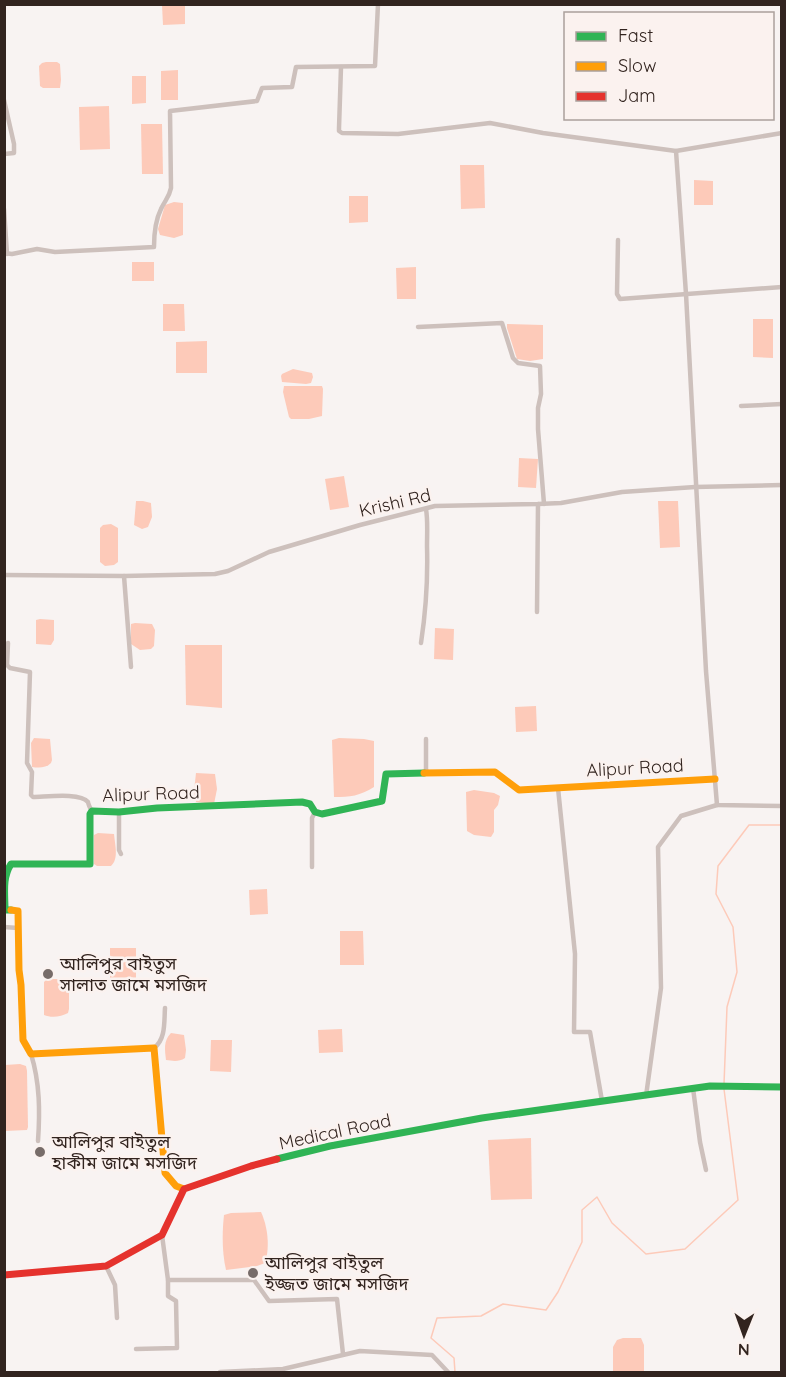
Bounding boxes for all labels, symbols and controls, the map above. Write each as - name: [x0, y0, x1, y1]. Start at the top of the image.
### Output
- legend: [564, 12, 774, 120]
- text: Fast: [618, 24, 653, 47]
- text: Slow: [618, 54, 656, 77]
- text: Jam: [618, 84, 656, 107]
- street label: Krishi Rd: [357, 483, 433, 522]
- street label: Alipur Road: [586, 753, 684, 782]
- street label: Alipur Road: [102, 780, 200, 807]
- place label: আলিপুর বাইতুস সালাত জামে মসজিদ: [59, 952, 208, 996]
- marker: আলিপুর বাইতুস সালাত জামে মসজিদ: [41, 967, 55, 981]
- street label: Medical Road: [277, 1108, 393, 1155]
- place label: আলিপুর বাইতুল হাকীম জামে মসজিদ: [51, 1130, 198, 1174]
- marker: আলিপুর বাইতুল হাকীম জামে মসজিদ: [33, 1145, 47, 1159]
- place label: আলিপুর বাইতুল ইজ্জত জামে মসজিদ: [264, 1251, 410, 1295]
- marker: আলিপুর বাইতুল ইজ্জত জামে মসজিদ: [246, 1266, 260, 1280]
- north arrow: [714, 1305, 774, 1365]
- text: N: [738, 1340, 750, 1360]

